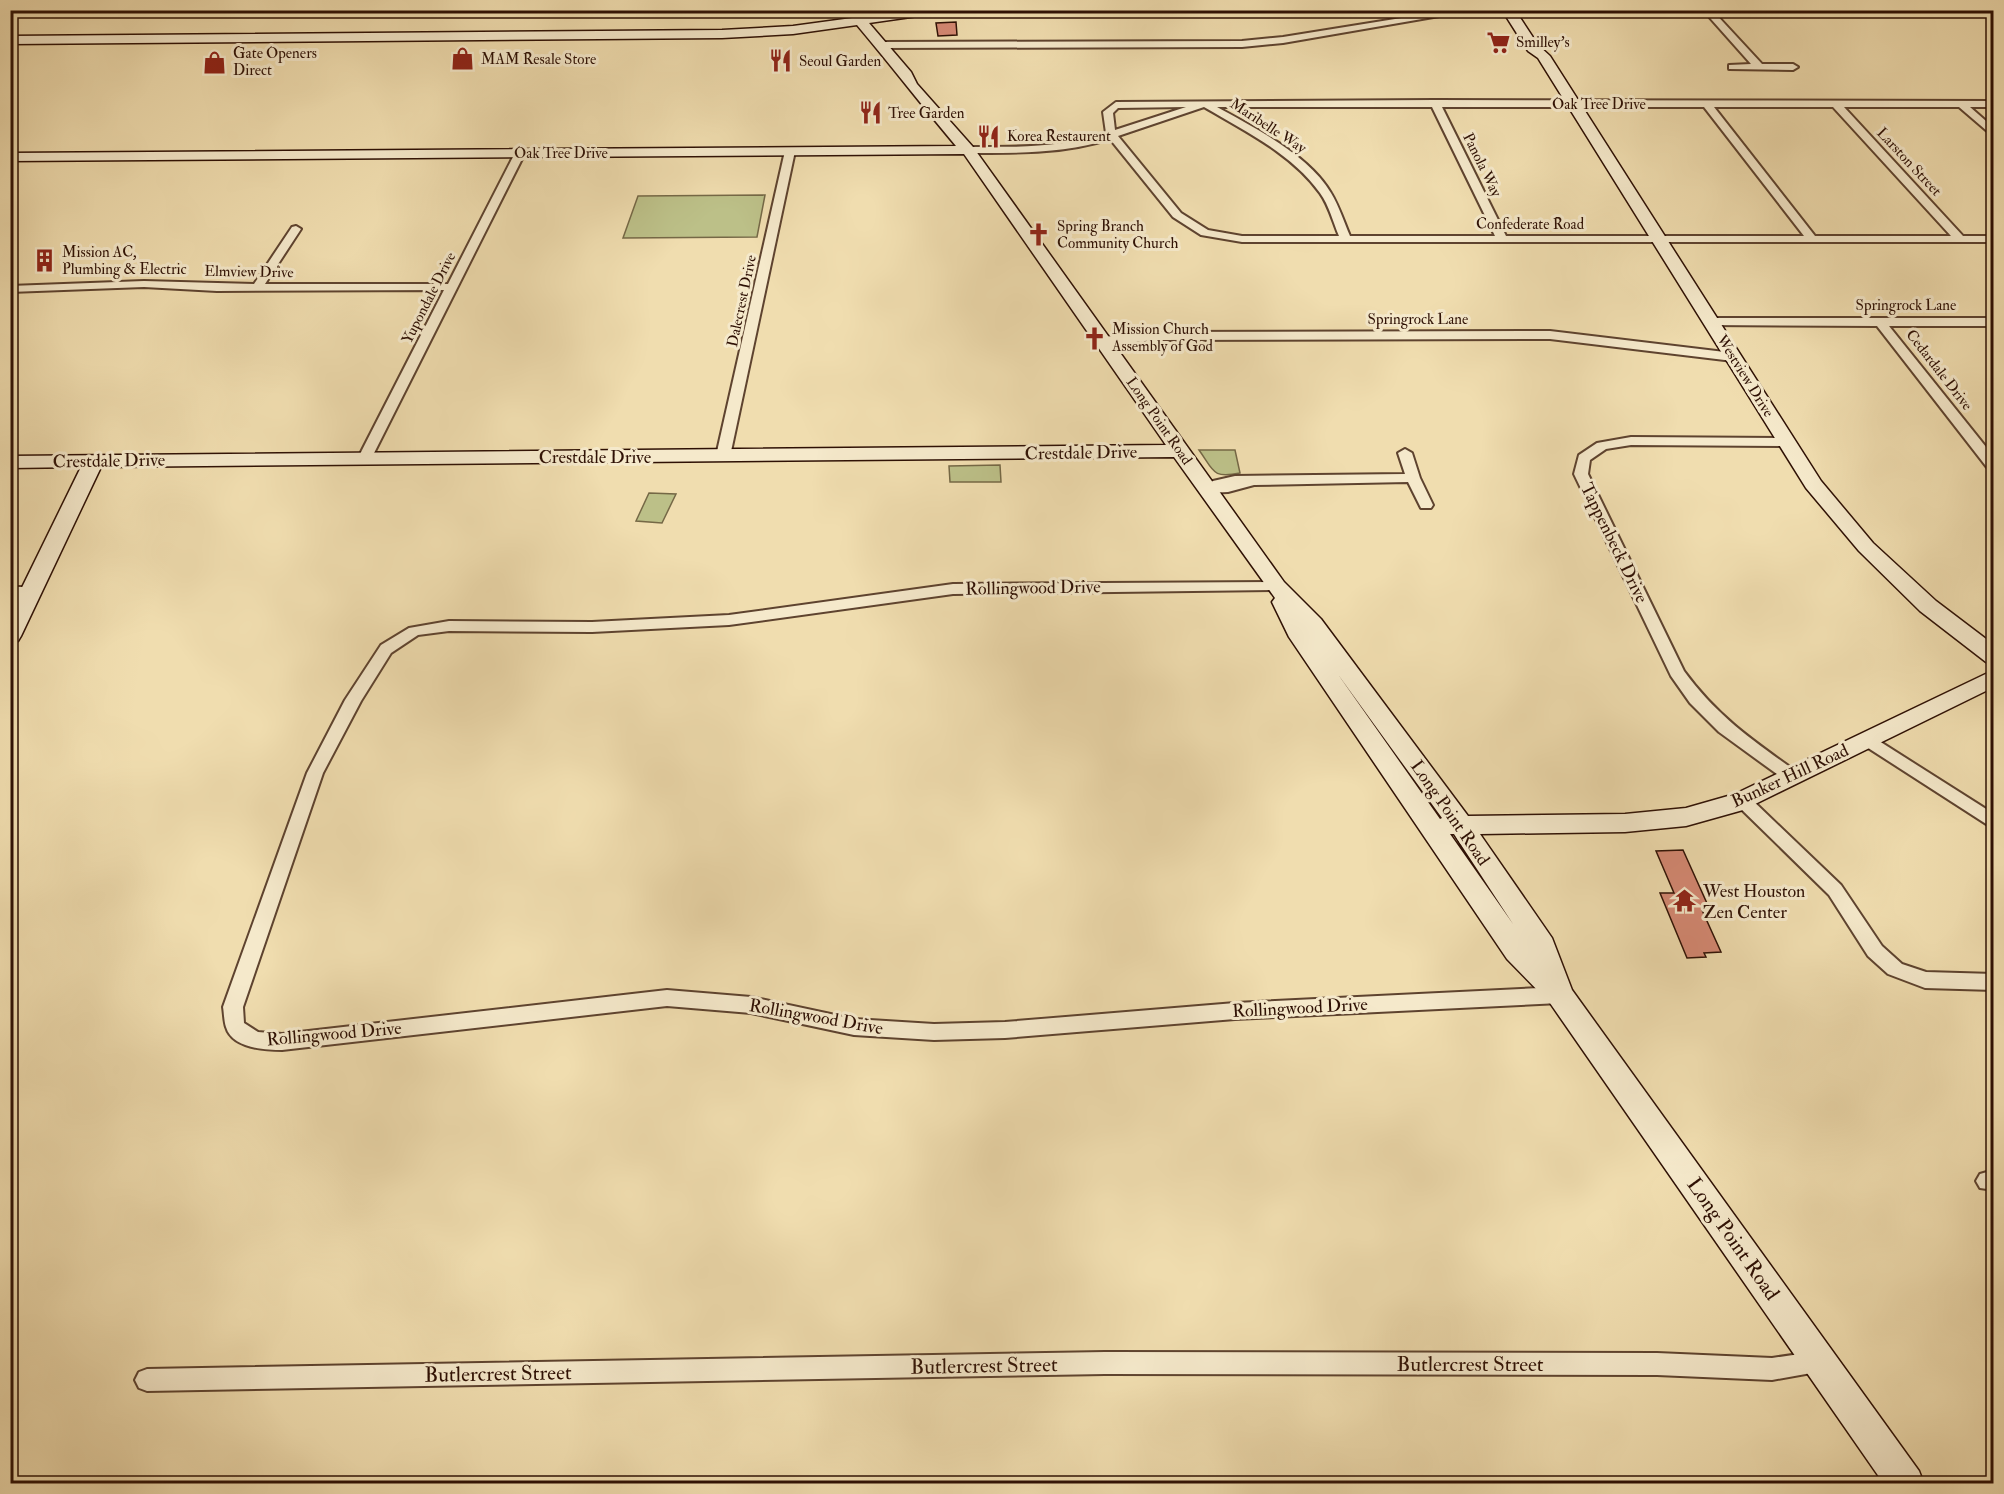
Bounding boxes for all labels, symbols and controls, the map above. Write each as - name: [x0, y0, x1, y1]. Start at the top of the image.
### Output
- supermarket icon: Smilley's: [1485, 29, 1511, 55]
- place label: Smilley's: [1516, 33, 1570, 52]
- place label: Gate Openers Direct: [233, 44, 317, 80]
- shop icon: MAM Resale Store: [450, 46, 476, 72]
- restaurant icon: Seoul Garden: [768, 48, 794, 74]
- shop icon: Gate Openers Direct: [202, 49, 228, 75]
- place label: MAM Resale Store: [481, 50, 596, 69]
- place label: Seoul Garden: [799, 52, 882, 71]
- street label: Maribelle Way: [1226, 94, 1310, 158]
- street label: Oak Tree Drive: [1552, 95, 1646, 114]
- restaurant icon: Tree Garden: [857, 100, 883, 126]
- place label: Tree Garden: [888, 104, 965, 123]
- restaurant icon: Korea Restaurent: [976, 123, 1002, 149]
- street label: Larston Street: [1872, 124, 1946, 200]
- place label: Korea Restaurent: [1007, 127, 1111, 146]
- street label: Panola Way: [1458, 130, 1506, 201]
- street label: Oak Tree Drive: [514, 144, 608, 163]
- street label: Confederate Road: [1476, 215, 1585, 234]
- place label: Spring Branch Community Church: [1057, 217, 1178, 253]
- church icon: Spring Branch Community Church: [1026, 222, 1052, 248]
- place label: Mission AC, Plumbing & Electric: [62, 243, 187, 279]
- building icon: Mission AC, Plumbing & Electric: [31, 248, 57, 274]
- street label: Yupondale Drive: [398, 249, 461, 348]
- street label: Dalecrest Drive: [723, 253, 761, 349]
- street label: Elmview Drive: [204, 262, 294, 282]
- street label: Springrock Lane: [1856, 296, 1956, 316]
- street label: Springrock Lane: [1368, 310, 1468, 330]
- place label: Mission Church Assembly of God: [1111, 320, 1214, 356]
- church icon: Mission Church Assembly of God: [1081, 325, 1107, 351]
- street label: Cedardale Drive: [1902, 326, 1976, 414]
- street label: Westview Drive: [1712, 330, 1778, 421]
- street label: Long Point Road: [1122, 373, 1197, 469]
- street label: Crestdale Drive: [1025, 441, 1138, 465]
- street label: Crestdale Drive: [539, 446, 652, 469]
- street label: Crestdale Drive: [53, 449, 166, 473]
- street label: Tappenbeck Drive: [1575, 479, 1653, 607]
- street label: Rollingwood Drive: [965, 575, 1101, 601]
- street label: Bunker Hill Road: [1728, 739, 1853, 813]
- street label: Long Point Road: [1405, 756, 1495, 870]
- place label: West Houston Zen Center: [1702, 880, 1805, 924]
- temple icon: West Houston Zen Center: [1672, 888, 1698, 914]
- street label: Rollingwood Drive: [1232, 993, 1369, 1023]
- street label: Rollingwood Drive: [747, 994, 885, 1040]
- street label: Rollingwood Drive: [265, 1017, 403, 1051]
- street label: Long Point Road: [1681, 1172, 1786, 1306]
- street label: Butlercrest Street: [910, 1351, 1058, 1381]
- street label: Butlercrest Street: [1396, 1351, 1544, 1378]
- street label: Butlercrest Street: [424, 1359, 572, 1389]

